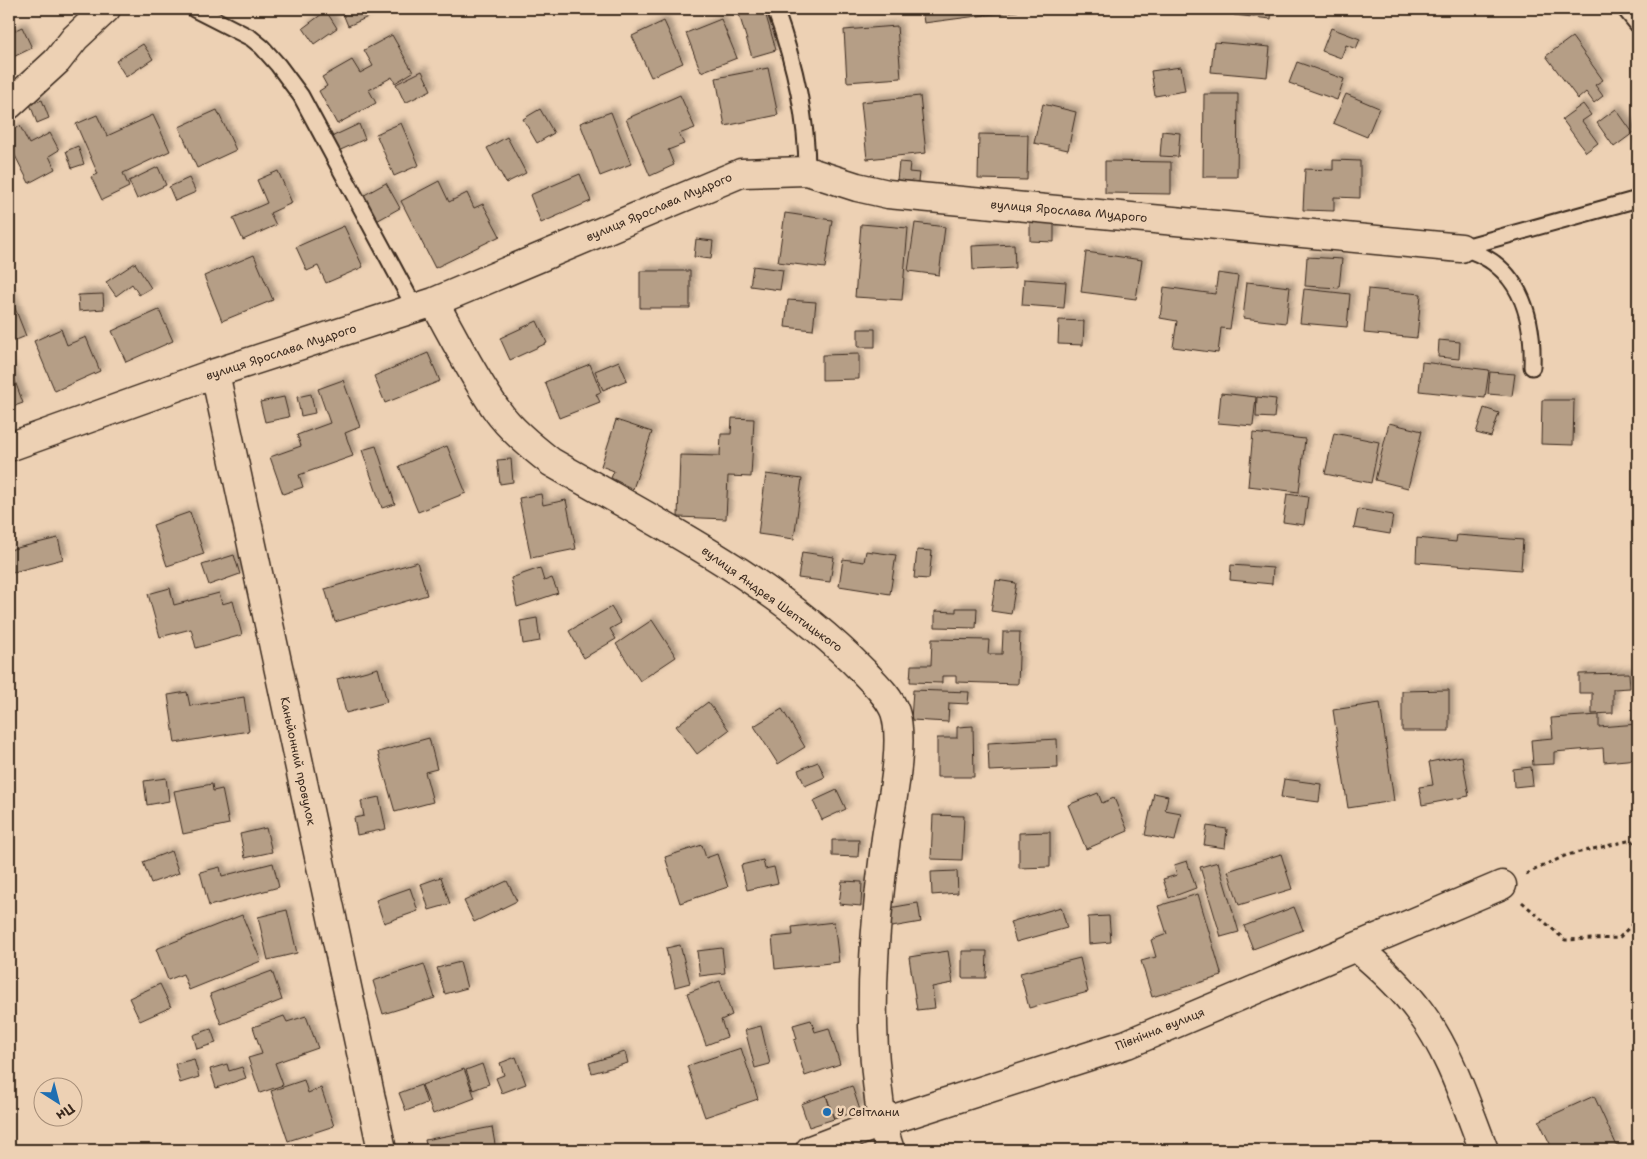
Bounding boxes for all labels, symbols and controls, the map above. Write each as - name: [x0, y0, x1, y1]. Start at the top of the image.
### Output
- street label: вулиця Ярослава Мудрого: [583, 169, 735, 245]
- street label: вулиця Ярослава Мудрого: [990, 196, 1148, 226]
- street label: вулиця Ярослава Мудрого: [204, 320, 358, 384]
- street label: вулиця Андрея Шептицького: [698, 542, 846, 656]
- street label: Каньйонний провулок: [277, 695, 320, 827]
- street label: Північна вулиця: [1113, 1004, 1207, 1054]
- north arrow: [32, 1076, 82, 1126]
- text: Пн: [53, 1100, 78, 1125]
- place label: У Світлани: [837, 1104, 900, 1120]
- marker: У Світлани: [821, 1106, 833, 1118]

